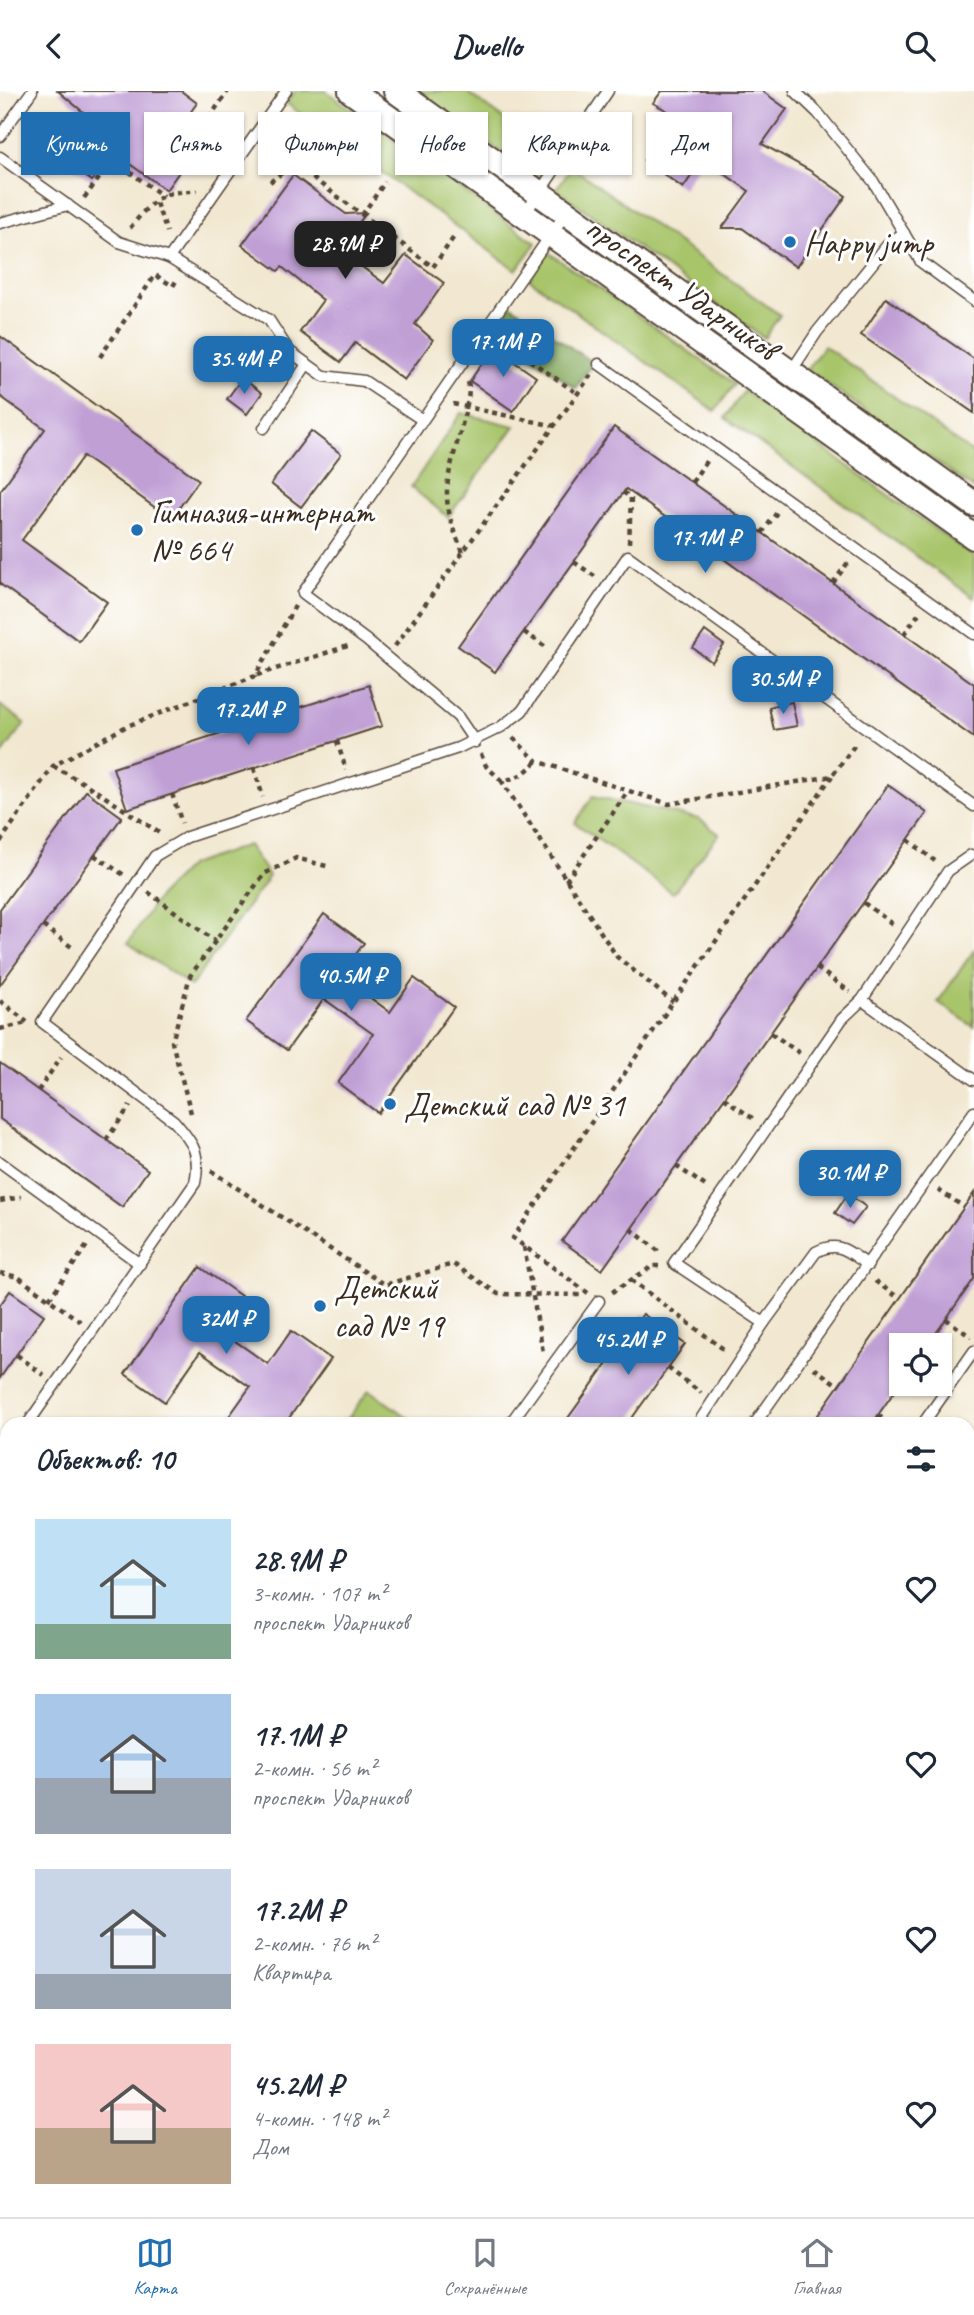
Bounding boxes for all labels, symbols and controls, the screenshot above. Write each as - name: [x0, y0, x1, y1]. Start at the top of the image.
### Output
- text: Dwello: [452, 25, 522, 66]
- icon: back: [35, 27, 73, 65]
- icon: search: [901, 27, 939, 65]
- chip: Купить: [21, 112, 130, 175]
- chip: Снять: [144, 112, 244, 175]
- chip: Фильтры: [258, 112, 381, 175]
- chip: Новое: [395, 112, 488, 175]
- chip: Квартира: [502, 112, 632, 175]
- chip: Дом: [646, 112, 732, 175]
- street label: проспект Ударников: [577, 206, 790, 373]
- pin: 28.9M ₽: [280, 221, 410, 281]
- place label: Happy jump: [804, 222, 935, 264]
- text: 28.9M ₽: [310, 229, 380, 258]
- marker: Happy jump: [782, 234, 798, 250]
- pin: 17.1M ₽: [438, 320, 568, 379]
- text: 17.1M ₽: [468, 327, 538, 356]
- pin: 35.4M ₽: [179, 337, 309, 396]
- text: 35.4M ₽: [209, 344, 279, 373]
- place label: Гимназия-интернат № 664: [151, 491, 376, 571]
- pin: 17.1M ₽: [640, 515, 770, 575]
- marker: Гимназия-интернат № 664: [129, 522, 145, 538]
- text: 17.1M ₽: [670, 523, 740, 552]
- pin: 30.5M ₽: [718, 657, 848, 716]
- text: 30.5M ₽: [748, 664, 818, 693]
- pin: 17.2M ₽: [183, 687, 313, 747]
- text: 17.2M ₽: [213, 695, 283, 724]
- pin: 40.5M ₽: [286, 953, 416, 1013]
- text: 40.5M ₽: [316, 961, 386, 990]
- place label: Детский сад № 31: [404, 1084, 627, 1126]
- marker: Детский сад № 31: [382, 1096, 398, 1112]
- pin: 30.1M ₽: [785, 1151, 915, 1210]
- text: 30.1M ₽: [815, 1158, 885, 1187]
- place label: Детский сад № 19: [334, 1267, 447, 1347]
- pin: 32M ₽: [177, 1297, 275, 1356]
- marker: Детский сад № 19: [312, 1298, 328, 1314]
- text: 32M ₽: [199, 1304, 253, 1333]
- pin: 45.2M ₽: [563, 1317, 693, 1377]
- text: 45.2M ₽: [593, 1325, 663, 1354]
- map controls: [889, 1333, 952, 1396]
- button: locate: [889, 1333, 952, 1396]
- text: Объектов: 10: [35, 1440, 174, 1478]
- icon: filters: [902, 1440, 940, 1478]
- text: 28.9M ₽: [252, 1541, 343, 1579]
- icon: home: [91, 1547, 175, 1631]
- icon: heart: [902, 1570, 940, 1608]
- text: 3-комн. · 107 m²: [252, 1579, 386, 1608]
- text: проспект Ударников: [252, 1608, 408, 1637]
- text: 17.1M ₽: [252, 1716, 343, 1754]
- icon: home: [91, 1722, 175, 1806]
- icon: heart: [902, 1745, 940, 1783]
- text: 2-комн. · 56 m²: [252, 1754, 376, 1783]
- text: проспект Ударников: [252, 1783, 408, 1812]
- text: 17.2M ₽: [252, 1891, 343, 1929]
- icon: home: [91, 1897, 175, 1981]
- icon: heart: [902, 1920, 940, 1958]
- text: 2-комн. · 76 m²: [252, 1929, 376, 1958]
- text: Квартира: [252, 1958, 330, 1987]
- text: 45.2M ₽: [252, 2066, 343, 2104]
- icon: home: [91, 2072, 175, 2156]
- icon: heart: [902, 2095, 940, 2133]
- text: 4-комн. · 148 m²: [252, 2104, 386, 2133]
- text: Дом: [252, 2133, 289, 2162]
- tab: Карта: [133, 2234, 177, 2300]
- tab: Сохранённые: [444, 2234, 526, 2300]
- tab: Главная: [793, 2234, 841, 2300]

